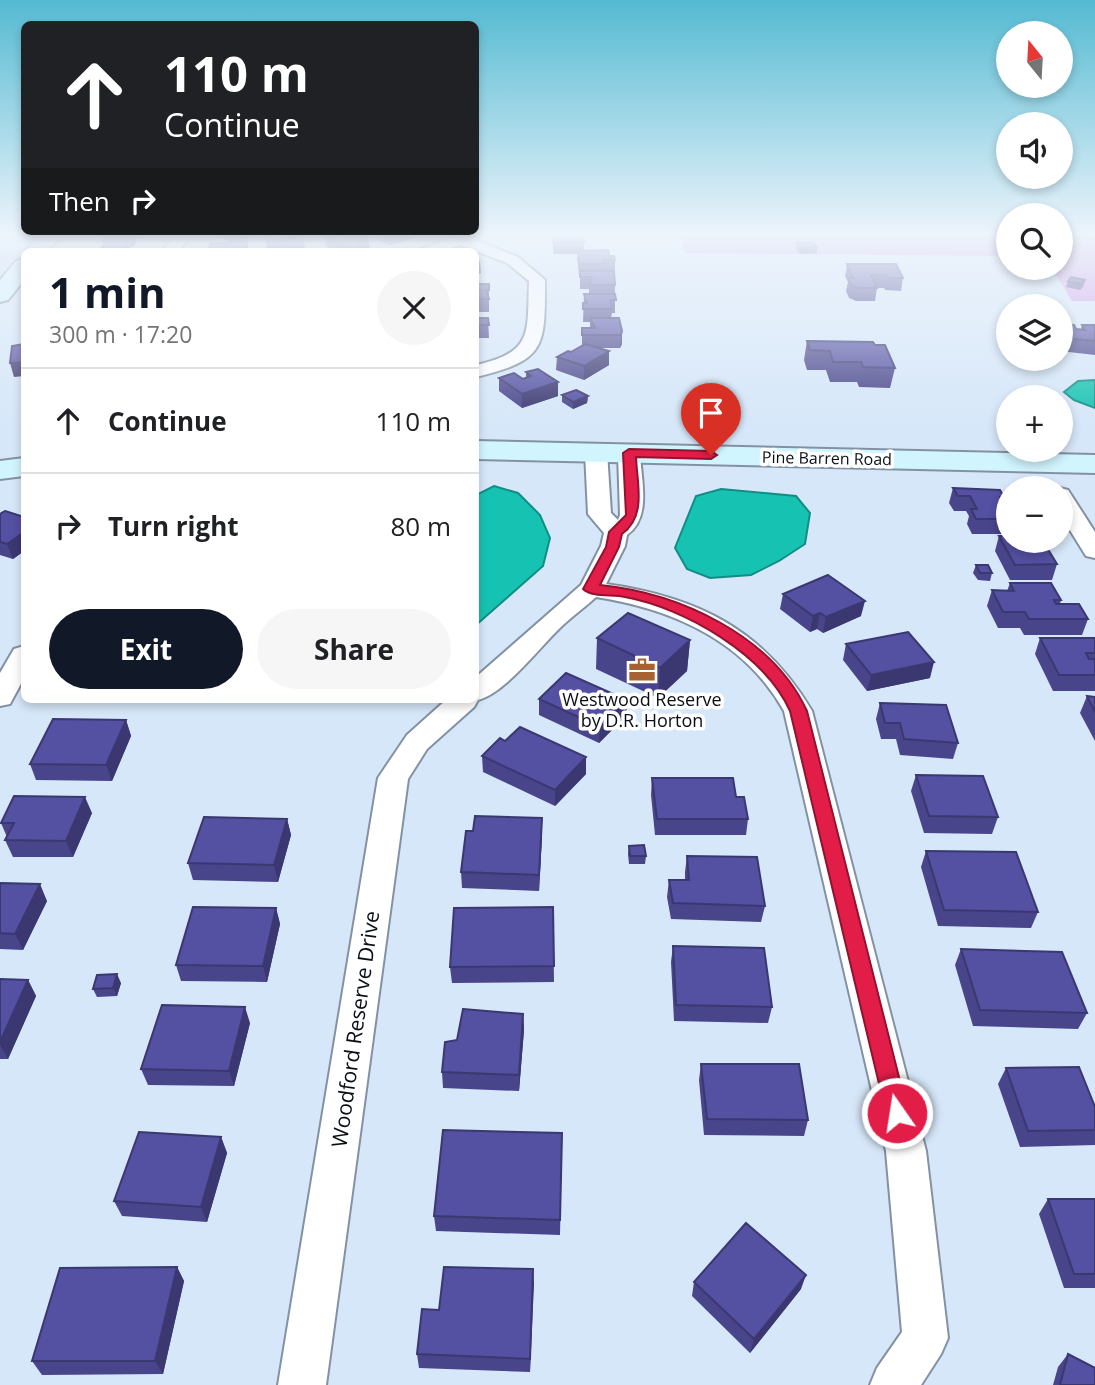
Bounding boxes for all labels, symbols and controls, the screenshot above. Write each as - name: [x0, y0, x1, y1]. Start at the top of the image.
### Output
- north arrow: [996, 21, 1073, 98]
- map controls: [996, 21, 1073, 553]
- text: 110 m: [164, 40, 309, 106]
- icon: ahead: [49, 49, 140, 140]
- text: Continue: [164, 103, 300, 146]
- button: sound: [996, 112, 1073, 189]
- icon: right: [124, 182, 162, 220]
- text: Then: [49, 183, 110, 219]
- button: search: [996, 203, 1073, 280]
- text: 1 min: [49, 263, 166, 320]
- button: close: [377, 271, 451, 345]
- button: layers: [996, 294, 1073, 371]
- text: 300 m · 17:20: [49, 318, 192, 350]
- pin: [681, 383, 741, 455]
- button: +: [996, 385, 1073, 462]
- icon: arrive: [692, 394, 730, 432]
- icon: ahead: [49, 402, 87, 440]
- text: Continue: [108, 403, 227, 439]
- text: 110 m: [376, 403, 451, 439]
- street label: Pine Barren Road: [762, 446, 892, 470]
- button: −: [996, 476, 1073, 553]
- icon: right: [49, 507, 87, 545]
- text: Turn right: [108, 508, 239, 544]
- text: 80 m: [390, 508, 451, 544]
- button: Exit: [49, 609, 243, 689]
- button: Share: [257, 609, 451, 689]
- office icon: Westwood Reserve by D.R. Horton: [627, 655, 657, 685]
- place label: Westwood Reserve by D.R. Horton: [562, 687, 722, 732]
- street label: Woodford Reserve Drive: [325, 909, 385, 1149]
- position arrow: [860, 1076, 934, 1150]

